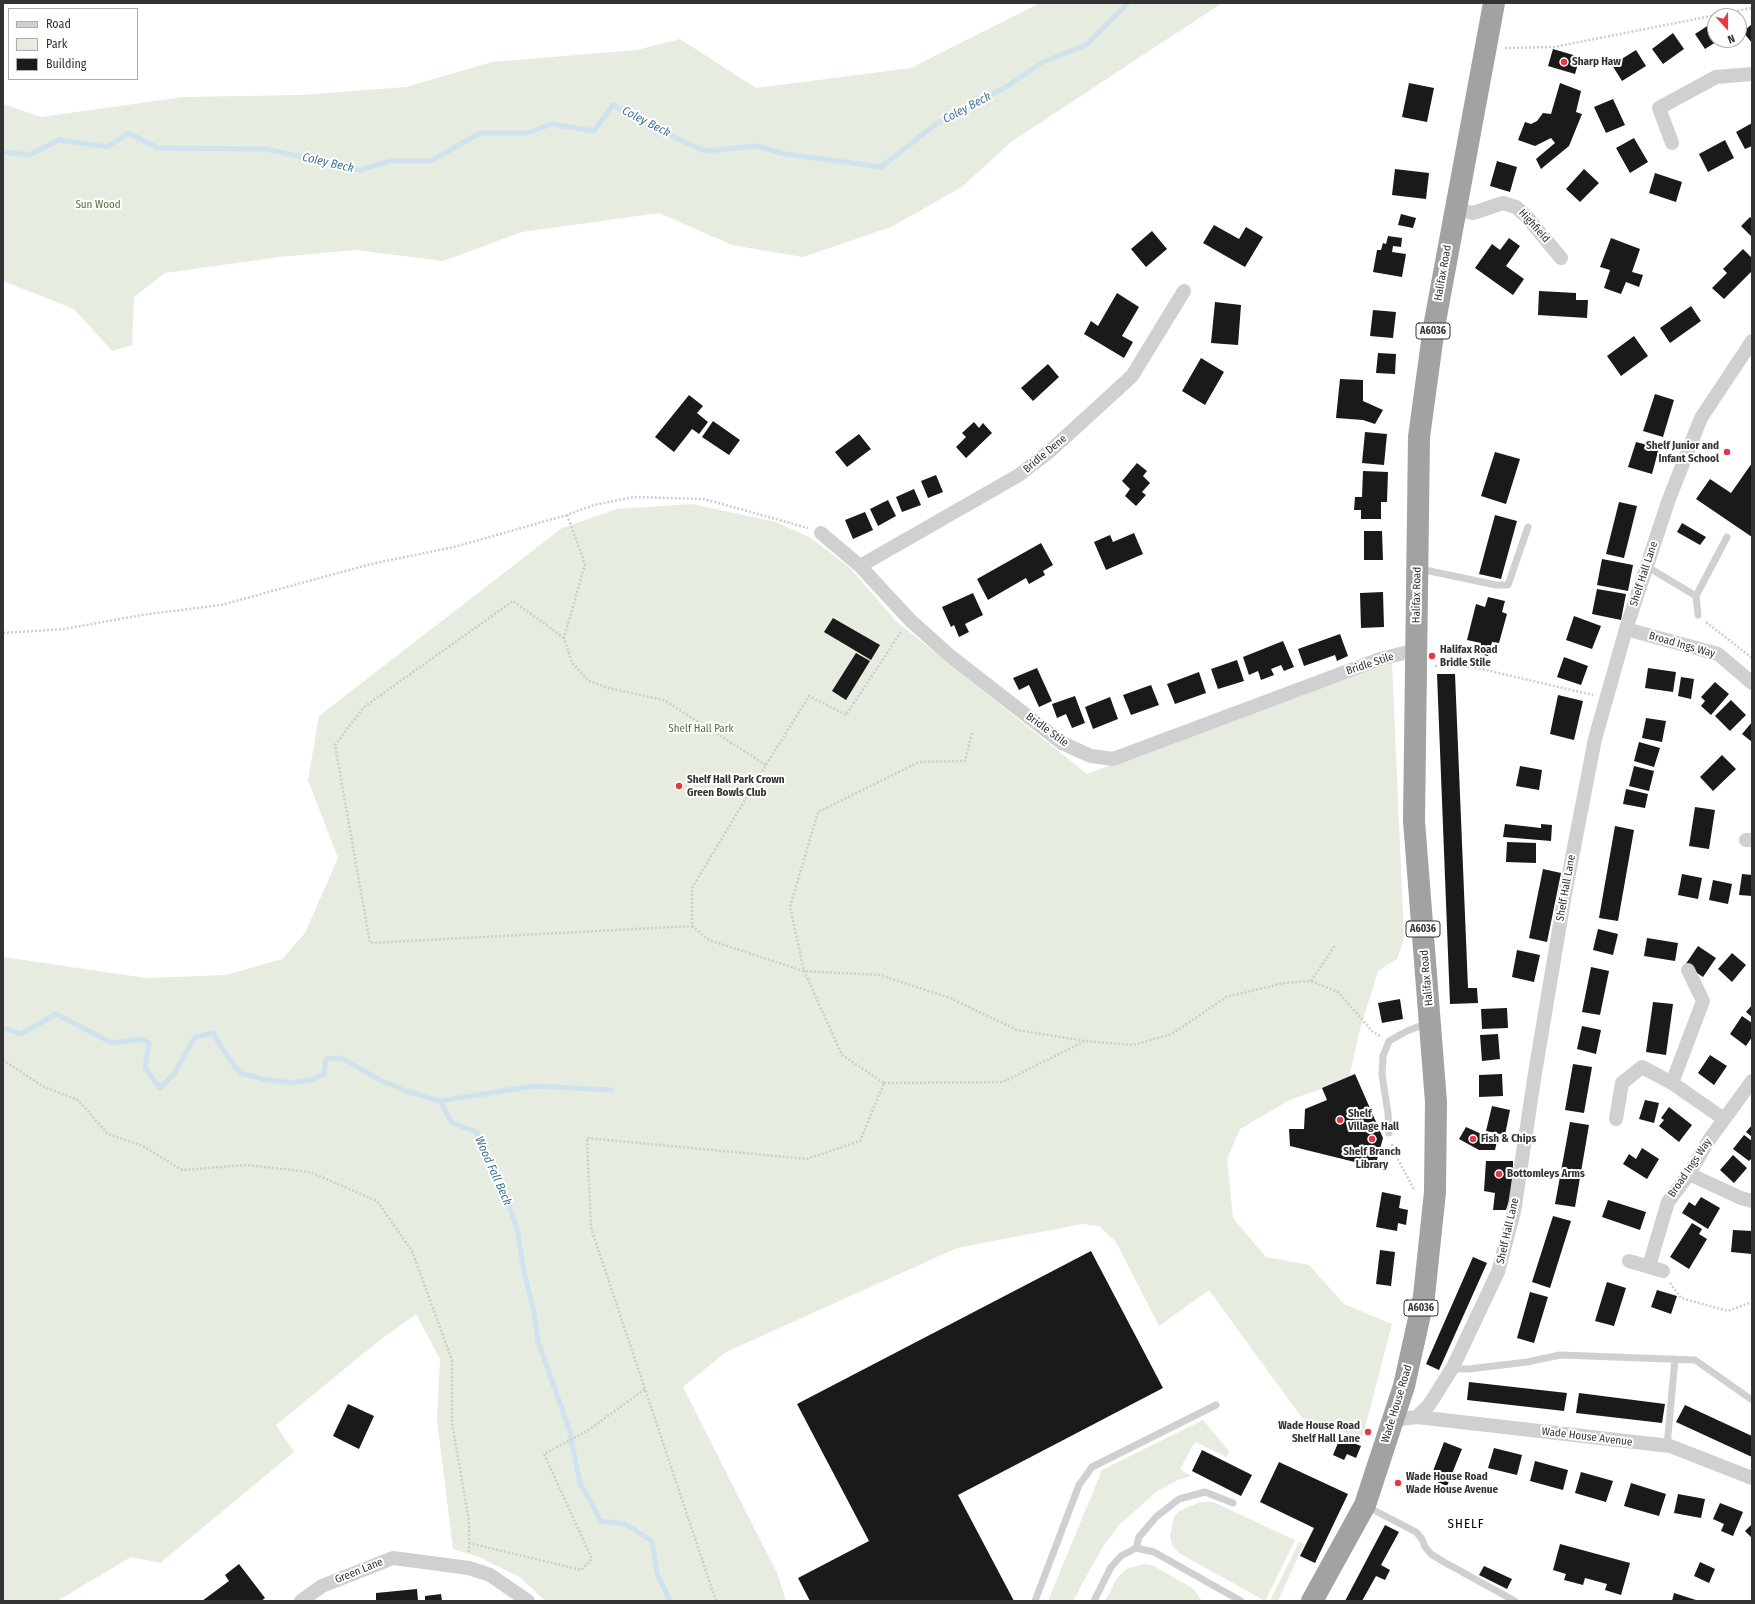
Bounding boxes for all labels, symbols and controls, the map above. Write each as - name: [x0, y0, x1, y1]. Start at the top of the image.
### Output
- legend: [8, 8, 138, 80]
- north arrow: [1707, 8, 1747, 48]
- text: Road: [46, 17, 71, 31]
- text: N: [1726, 31, 1737, 46]
- text: Park: [46, 37, 67, 51]
- place label: Sharp Haw: [1572, 55, 1621, 69]
- text: Building: [46, 57, 86, 71]
- marker: Sharp Haw: [1559, 57, 1569, 67]
- water label: Coley Beck: [941, 89, 993, 127]
- water label: Coley Beck: [619, 104, 673, 140]
- water label: Coley Beck: [301, 150, 355, 176]
- park label: Sun Wood: [75, 198, 121, 212]
- street label: Highfield: [1516, 207, 1552, 245]
- street label: Halifax Road: [1432, 244, 1454, 302]
- road number: A6036: [1416, 323, 1450, 339]
- street label: Bridle Dene: [1021, 432, 1069, 476]
- place label: Shelf Junior and Infant School: [1646, 439, 1719, 465]
- marker: Shelf Junior and Infant School: [1722, 447, 1732, 457]
- street label: Shelf Hall Lane: [1627, 540, 1661, 608]
- street label: Halifax Road: [1410, 567, 1424, 623]
- street label: Broad Ings Way: [1647, 629, 1717, 661]
- place label: Halifax Road Bridle Stile: [1440, 643, 1497, 669]
- street label: Bridle Stile: [1344, 650, 1396, 678]
- marker: Halifax Road Bridle Stile: [1427, 651, 1437, 661]
- street label: Bridle Stile: [1023, 710, 1071, 750]
- park label: Shelf Hall Park: [668, 722, 734, 736]
- place label: Shelf Hall Park Crown Green Bowls Club: [687, 773, 785, 799]
- marker: Shelf Hall Park Crown Green Bowls Club: [674, 781, 684, 791]
- street label: Shelf Hall Lane: [1554, 854, 1578, 922]
- road number: A6036: [1406, 921, 1440, 937]
- street label: Halifax Road: [1418, 949, 1436, 1007]
- place label: Shelf Village Hall: [1348, 1107, 1399, 1133]
- marker: Shelf Village Hall: [1335, 1115, 1345, 1125]
- place label: Fish & Chips: [1481, 1132, 1536, 1146]
- water label: Wood Fall Beck: [471, 1134, 515, 1208]
- marker: Shelf Branch Library: [1367, 1134, 1377, 1144]
- marker: Fish & Chips: [1468, 1134, 1478, 1144]
- street label: Broad Ings Way: [1665, 1136, 1715, 1200]
- place label: Shelf Branch Library: [1343, 1145, 1401, 1171]
- place label: Bottomleys Arms: [1507, 1167, 1585, 1181]
- marker: Bottomleys Arms: [1494, 1169, 1504, 1179]
- street label: Shelf Hall Lane: [1494, 1197, 1522, 1265]
- road number: A6036: [1404, 1300, 1438, 1316]
- street label: Wade House Road: [1379, 1363, 1415, 1445]
- place label: Wade House Road Shelf Hall Lane: [1278, 1419, 1360, 1445]
- street label: Wade House Avenue: [1541, 1425, 1633, 1449]
- marker: Wade House Road Shelf Hall Lane: [1363, 1427, 1373, 1437]
- place label: Wade House Road Wade House Avenue: [1406, 1470, 1498, 1496]
- marker: Wade House Road Wade House Avenue: [1393, 1478, 1403, 1488]
- district label: SHELF: [1448, 1516, 1484, 1532]
- street label: Green Lane: [333, 1555, 385, 1587]

